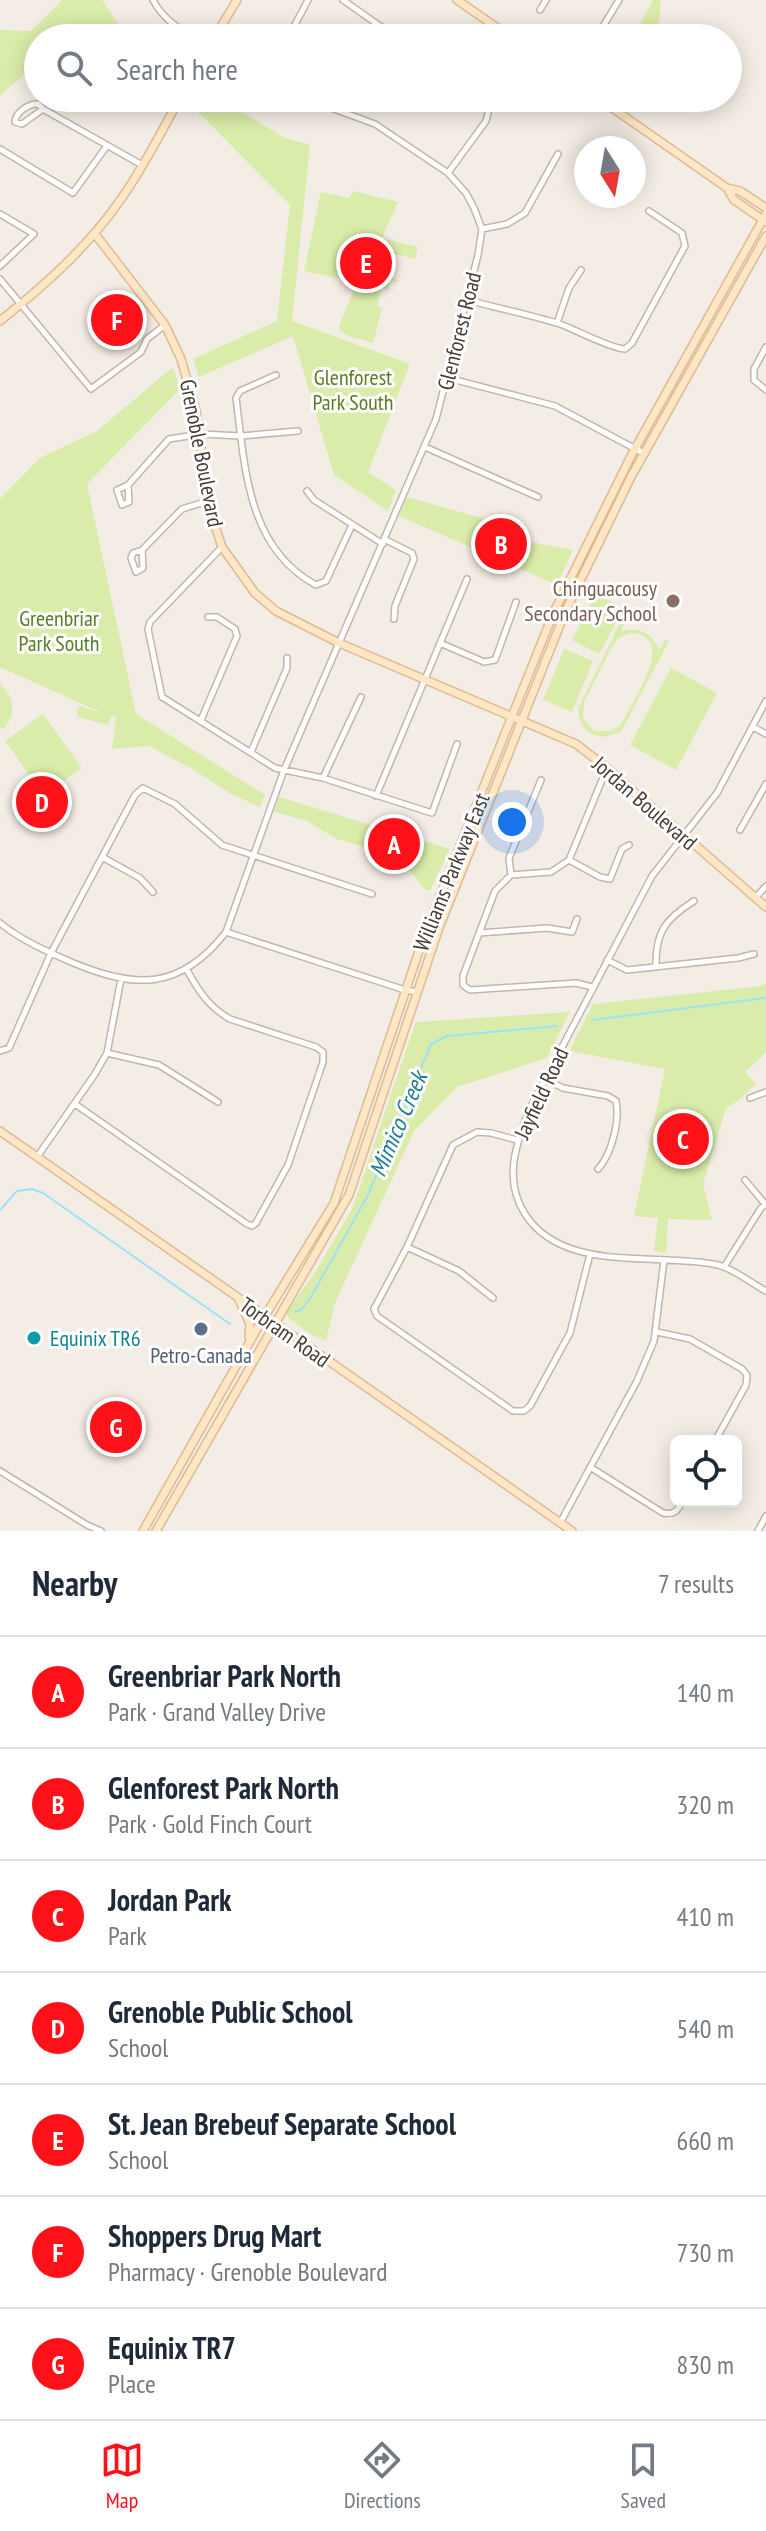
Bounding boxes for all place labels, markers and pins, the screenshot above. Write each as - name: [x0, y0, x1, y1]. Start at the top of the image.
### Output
- pin: E: [340, 233, 392, 293]
- pin: F: [91, 290, 143, 350]
- pin: B: [475, 514, 527, 574]
- place label: Chinguacousy Secondary School: [524, 574, 658, 627]
- marker: Chinguacousy Secondary School: [664, 592, 682, 610]
- pin: D: [16, 772, 68, 832]
- pin: A: [368, 814, 420, 874]
- pin: C: [657, 1109, 709, 1169]
- marker: Petro-Canada: [192, 1320, 210, 1338]
- place label: Equinix TR6: [50, 1324, 141, 1352]
- marker: Equinix TR6: [25, 1329, 43, 1347]
- place label: Petro-Canada: [150, 1341, 252, 1369]
- pin: G: [90, 1397, 142, 1457]

